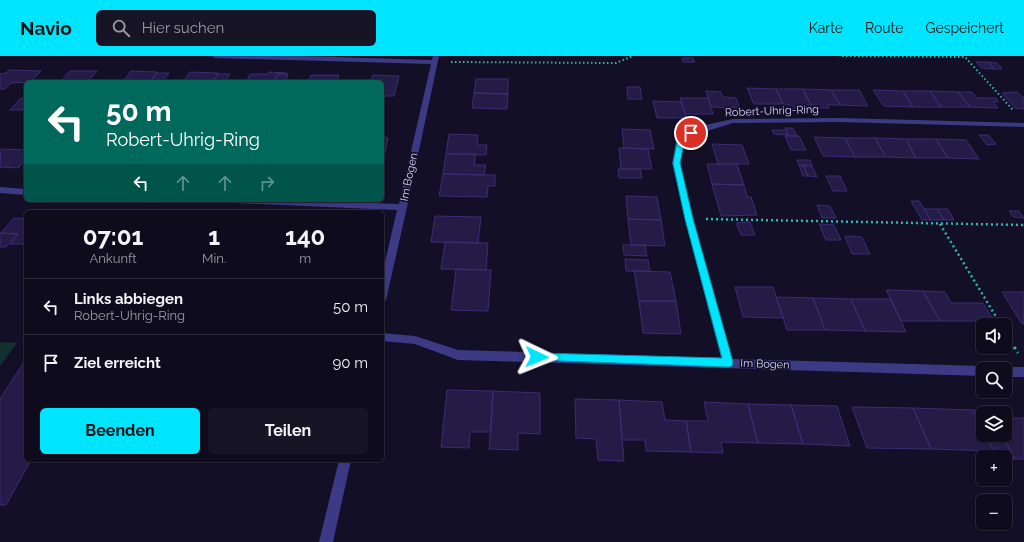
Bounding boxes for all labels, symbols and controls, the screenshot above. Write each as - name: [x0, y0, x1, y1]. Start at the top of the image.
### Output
- search box: [96, 10, 376, 46]
- text: Navio: [20, 17, 72, 39]
- icon: search: [110, 17, 132, 39]
- text: Hier suchen: [142, 19, 224, 37]
- text: Karte: [809, 20, 843, 36]
- text: Route: [865, 20, 903, 36]
- text: Gespeichert: [925, 20, 1004, 36]
- text: 50 m: [106, 95, 172, 128]
- icon: left: [40, 96, 92, 148]
- street label: Robert-Uhrig-Ring: [725, 103, 819, 119]
- pin: [674, 116, 708, 150]
- icon: arrive: [680, 122, 702, 144]
- text: Robert-Uhrig-Ring: [106, 129, 260, 150]
- street label: Im Bogen: [398, 152, 420, 202]
- icon: left: [130, 172, 152, 194]
- icon: ahead: [172, 172, 194, 194]
- icon: ahead: [214, 172, 236, 194]
- icon: right: [256, 172, 278, 194]
- text: 07:01: [83, 222, 143, 251]
- text: 1: [208, 222, 220, 251]
- text: 140: [285, 222, 325, 251]
- text: Ankunft: [89, 251, 137, 266]
- text: Min.: [202, 251, 226, 266]
- text: m: [299, 251, 311, 266]
- text: Links abbiegen: [74, 290, 183, 308]
- icon: left: [40, 296, 62, 318]
- text: 50 m: [333, 298, 368, 316]
- text: Robert-Uhrig-Ring: [74, 308, 185, 323]
- map controls: [976, 318, 1012, 530]
- button: sound: [976, 318, 1012, 354]
- position arrow: [516, 336, 558, 378]
- icon: arrive: [40, 352, 62, 374]
- text: Ziel erreicht: [74, 354, 161, 372]
- text: 90 m: [332, 354, 368, 372]
- street label: Im Bogen: [740, 357, 790, 371]
- button: search: [976, 362, 1012, 398]
- button: layers: [976, 406, 1012, 442]
- button: Beenden: [40, 408, 200, 454]
- button: Teilen: [208, 408, 368, 454]
- button: +: [976, 450, 1012, 486]
- button: −: [976, 494, 1012, 530]

